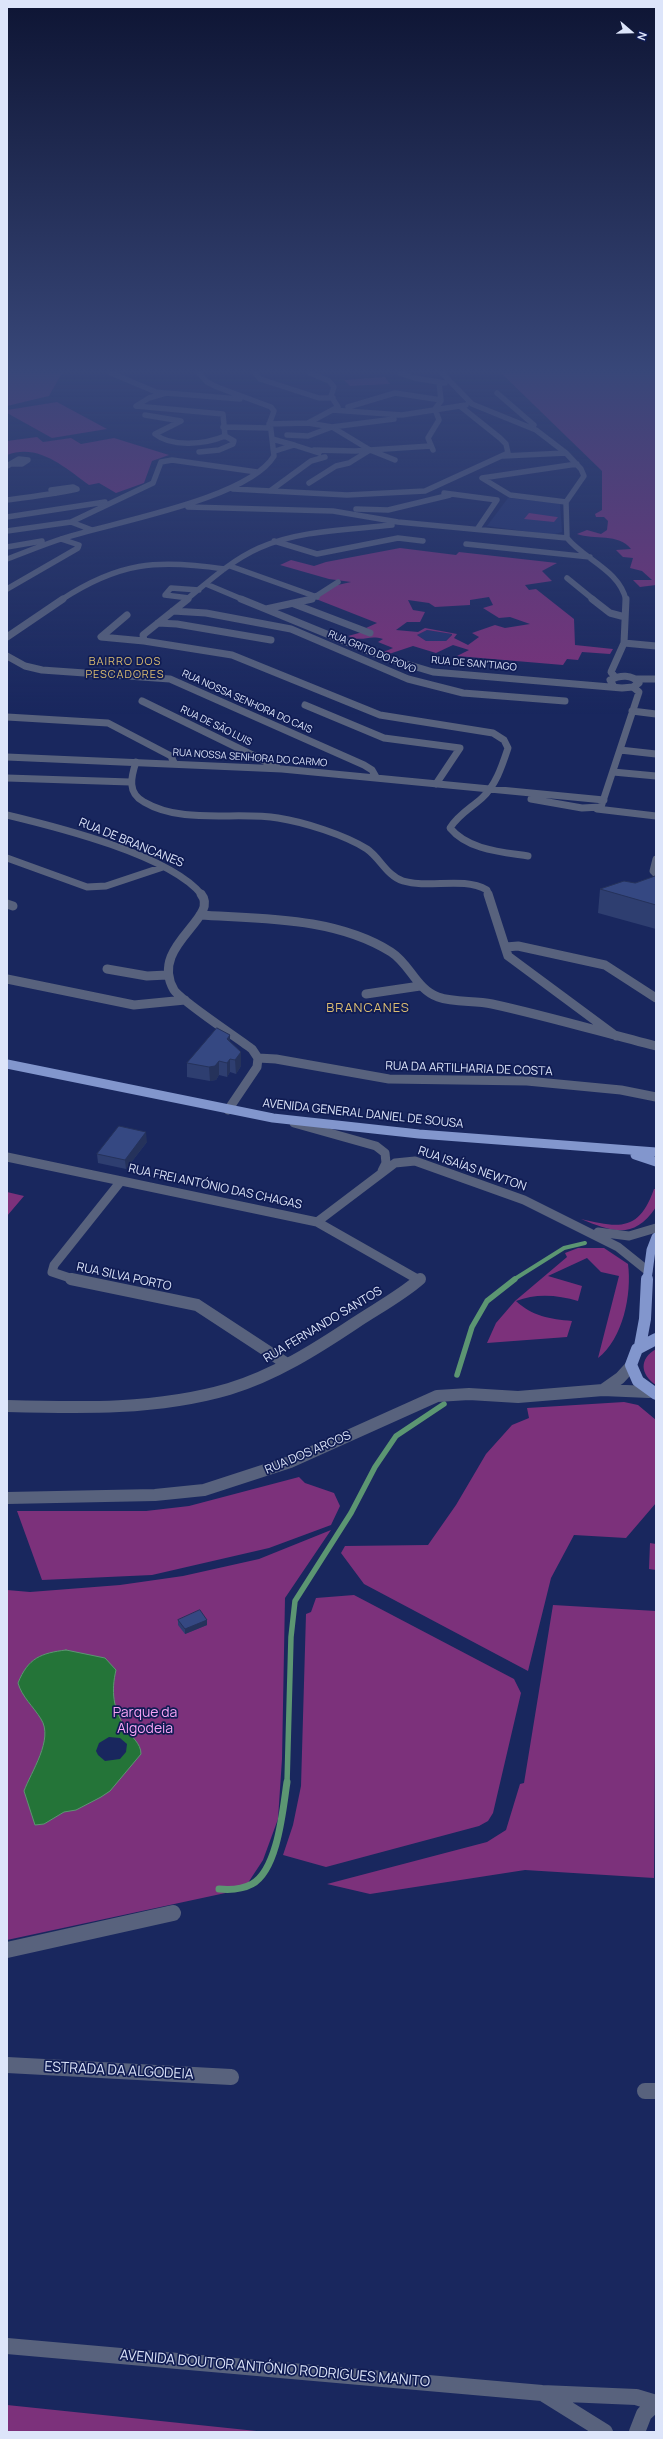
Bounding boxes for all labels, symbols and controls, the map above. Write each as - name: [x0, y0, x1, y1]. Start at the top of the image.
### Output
- north arrow: [611, 12, 651, 52]
- text: N: [634, 30, 651, 43]
- street label: RUA GRITO DO POVO: [326, 628, 418, 676]
- street label: RUA DE SAN'TIAGO: [431, 654, 517, 674]
- district label: BAIRRO DOS PESCADORES: [85, 655, 165, 681]
- street label: RUA NOSSA SENHORA DO CAIS: [180, 668, 314, 736]
- street label: RUA DE SÃO LUIS: [178, 704, 254, 748]
- street label: RUA NOSSA SENHORA DO CARMO: [172, 747, 328, 769]
- street label: RUA DE BRANCANES: [76, 815, 186, 871]
- district label: BRANCANES: [326, 1000, 410, 1016]
- street label: RUA DA ARTILHARIA DE COSTA: [385, 1059, 553, 1079]
- street label: AVENIDA GENERAL DANIEL DE SOUSA: [262, 1096, 464, 1132]
- street label: RUA ISAÍAS NEWTON: [416, 1144, 528, 1194]
- street label: RUA FREI ANTÓNIO DAS CHAGAS: [127, 1162, 303, 1212]
- street label: RUA SILVA PORTO: [75, 1260, 173, 1294]
- street label: RUA FERNANDO SANTOS: [261, 1284, 385, 1366]
- street label: RUA DOS ARCOS: [263, 1428, 353, 1478]
- park label: Parque da Algodeia: [113, 1705, 177, 1738]
- street label: ESTRADA DA ALGODEIA: [44, 2059, 194, 2083]
- street label: AVENIDA DOUTOR ANTÓNIO RODRIGUES MANITO: [119, 2347, 431, 2391]

